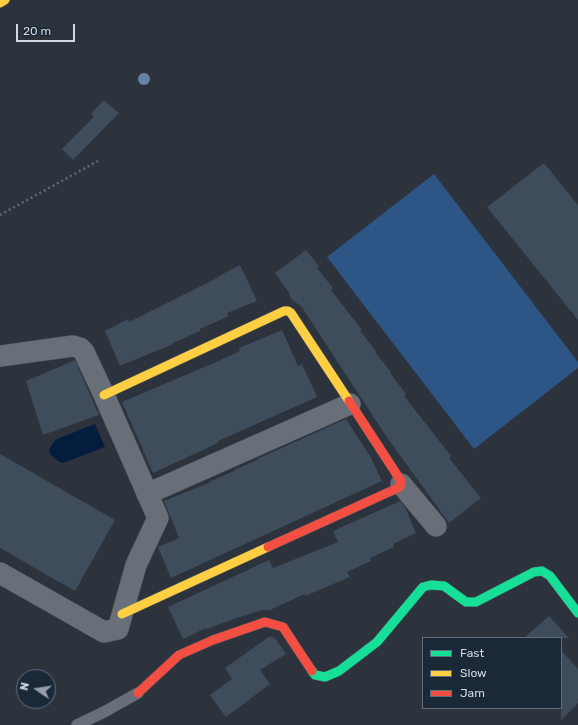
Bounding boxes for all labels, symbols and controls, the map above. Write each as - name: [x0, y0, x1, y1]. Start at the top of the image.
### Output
- scale bar: [18, 16, 77, 42]
- text: 20 m: [23, 24, 51, 38]
- legend: [422, 637, 562, 709]
- text: Fast: [460, 646, 484, 660]
- text: Slow: [460, 666, 487, 680]
- north arrow: [16, 669, 56, 709]
- text: N: [18, 681, 32, 692]
- text: Jam: [460, 686, 485, 700]

